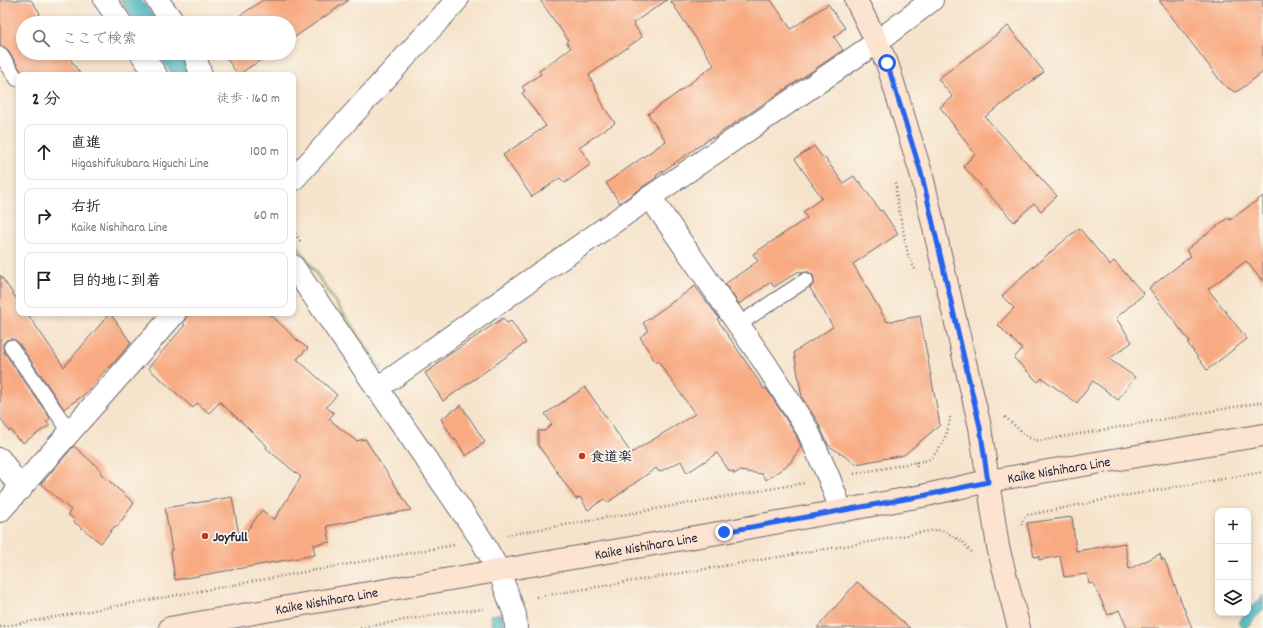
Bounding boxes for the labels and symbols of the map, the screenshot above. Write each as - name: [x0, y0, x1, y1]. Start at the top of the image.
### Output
- route start: [878, 54, 896, 72]
- place label: 食道楽: [590, 448, 632, 468]
- marker: 食道楽: [577, 451, 587, 461]
- street label: Kaike Nishihara Line: [1006, 453, 1112, 490]
- route end: [715, 523, 733, 541]
- place label: Joyfull: [213, 528, 248, 548]
- street label: Kaike Nishihara Line: [593, 529, 699, 566]
- marker: Joyfull: [200, 531, 210, 541]
- street label: Kaike Nishihara Line: [274, 583, 380, 621]

